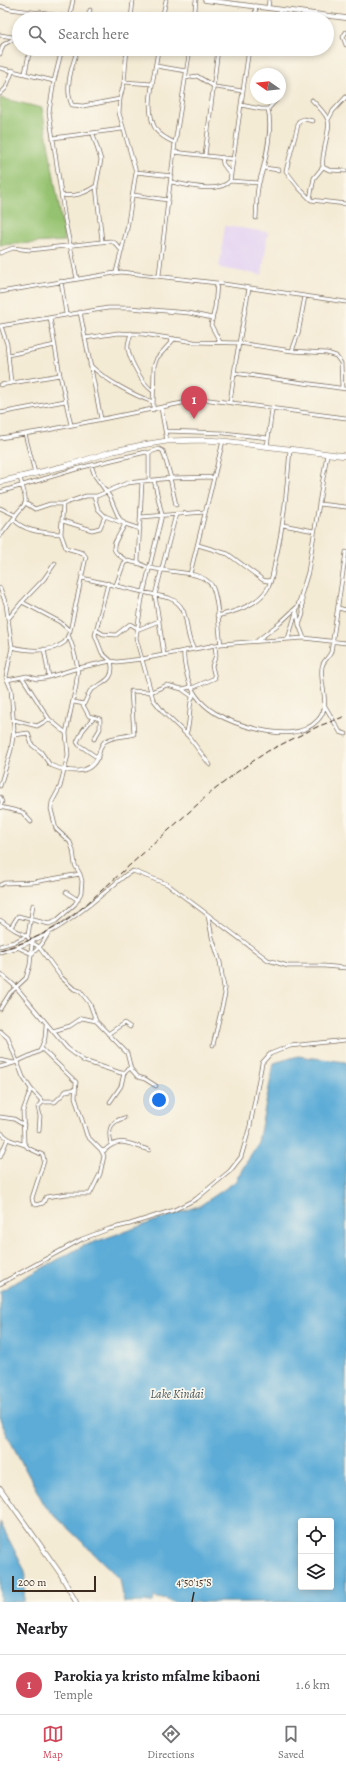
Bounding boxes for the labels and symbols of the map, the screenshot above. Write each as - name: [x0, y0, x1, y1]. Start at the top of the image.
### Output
- north arrow: [250, 68, 286, 104]
- pin: 1: [181, 386, 207, 419]
- your location: [149, 1090, 169, 1110]
- water label: Lake Kindai: [150, 1386, 204, 1402]
- scale bar: [12, 1574, 96, 1593]
- text: 4°50'15"S: [177, 1576, 211, 1589]

